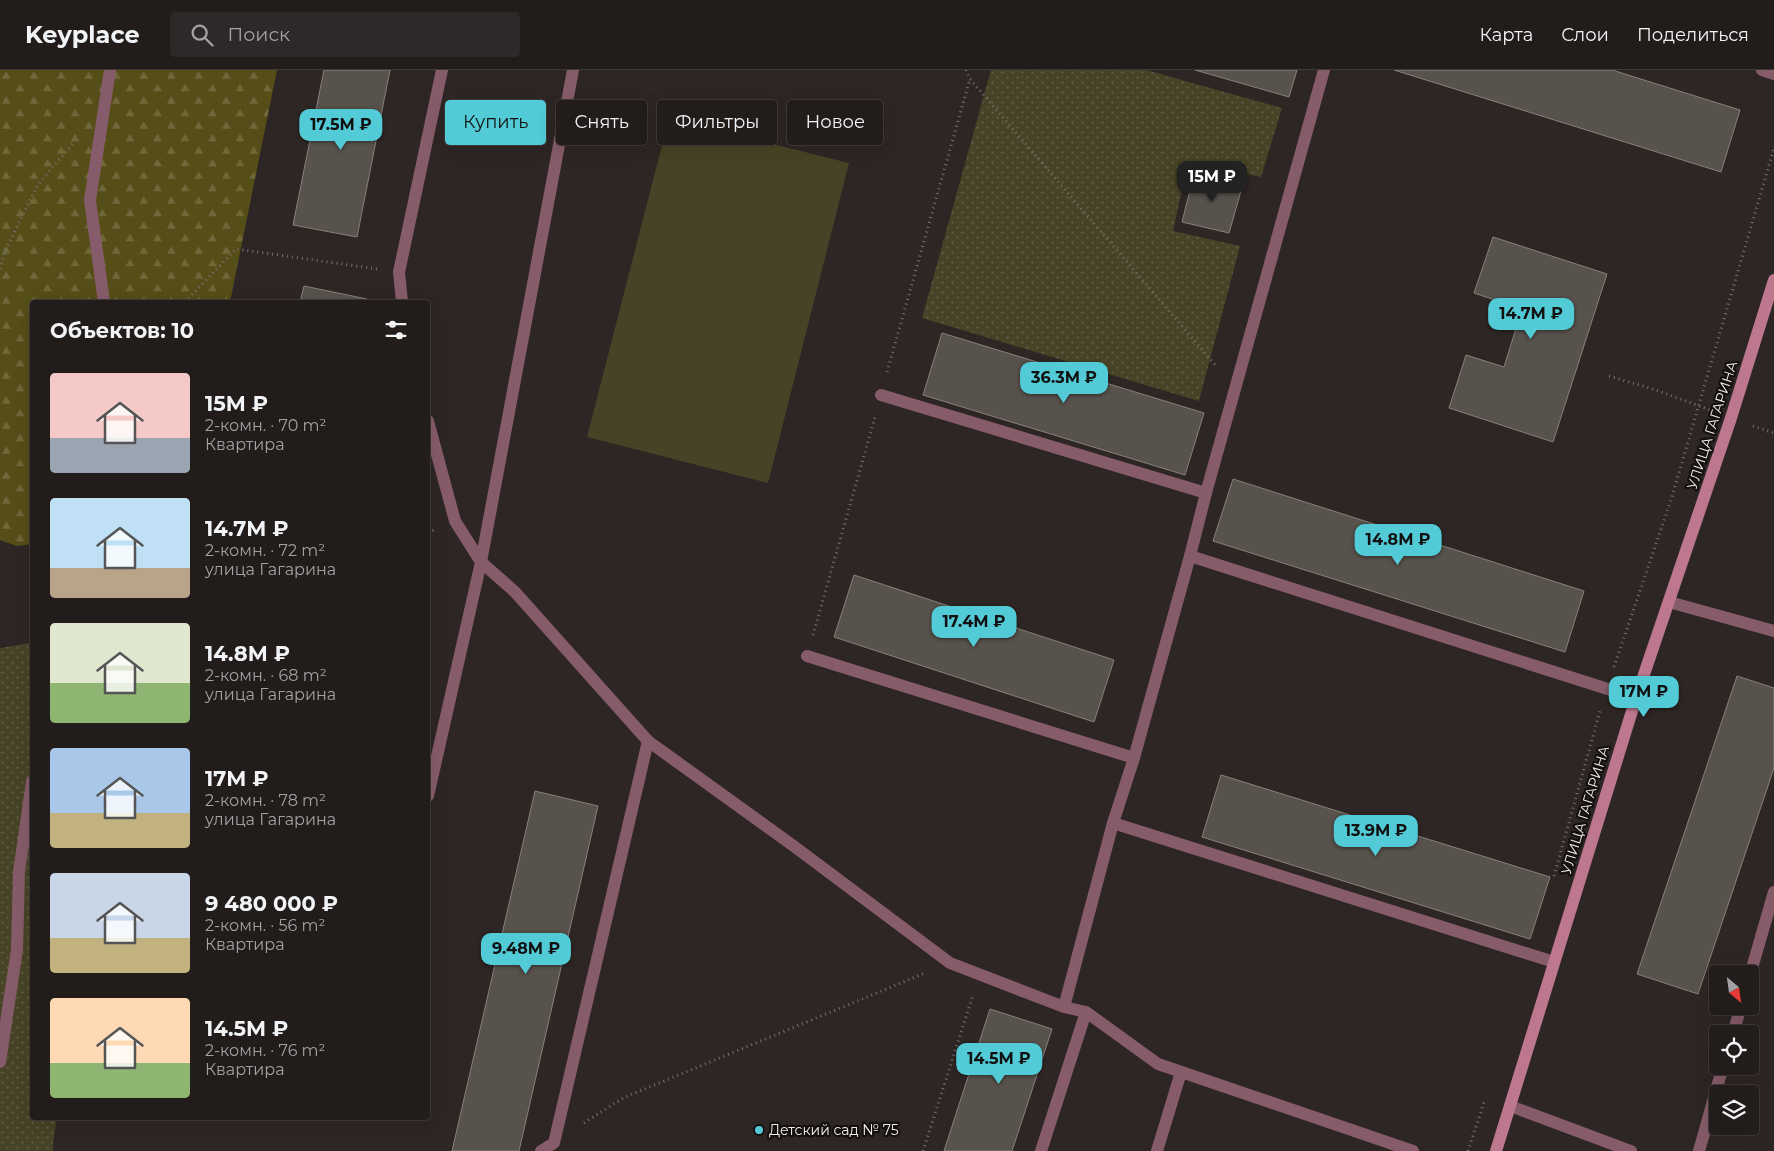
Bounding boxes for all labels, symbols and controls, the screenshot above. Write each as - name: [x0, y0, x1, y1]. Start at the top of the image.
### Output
- search box: [170, 12, 520, 57]
- text: Keyplace: [25, 20, 140, 49]
- icon: search: [188, 21, 216, 49]
- text: Поиск: [228, 23, 290, 46]
- text: Карта: [1479, 24, 1533, 46]
- text: Слои: [1561, 24, 1609, 46]
- text: Поделиться: [1637, 24, 1749, 46]
- chip: Купить: [445, 100, 546, 145]
- chip: Снять: [556, 100, 647, 145]
- chip: Фильтры: [657, 100, 777, 145]
- chip: Новое: [787, 100, 883, 145]
- pin: 17.5M ₽: [295, 108, 387, 151]
- text: 17.5M ₽: [310, 115, 372, 134]
- pin: 15M ₽: [1177, 160, 1247, 203]
- text: 15M ₽: [1188, 167, 1236, 186]
- pin: 14.7M ₽: [1485, 298, 1577, 340]
- text: 14.7M ₽: [1499, 304, 1563, 323]
- icon: filters: [382, 316, 410, 344]
- text: Объектов: 10: [50, 318, 194, 343]
- street label: УЛИЦА ГАГАРИНА: [1683, 358, 1741, 491]
- pin: 36.3M ₽: [1018, 362, 1110, 404]
- text: 36.3M ₽: [1031, 368, 1097, 387]
- text: 15M ₽: [205, 391, 268, 416]
- icon: home: [90, 393, 150, 453]
- text: 2-комн. · 70 m²: [205, 416, 326, 435]
- text: Квартира: [205, 435, 285, 454]
- text: 14.7M ₽: [205, 516, 289, 541]
- icon: home: [90, 518, 150, 578]
- pin: 14.8M ₽: [1352, 524, 1444, 566]
- text: 14.8M ₽: [1366, 530, 1430, 549]
- text: 2-комн. · 72 m²: [205, 541, 325, 560]
- text: улица Гагарина: [205, 560, 336, 579]
- pin: 17.4M ₽: [928, 606, 1020, 648]
- text: 17.4M ₽: [943, 612, 1005, 631]
- text: 14.8M ₽: [205, 641, 290, 666]
- icon: home: [90, 643, 150, 703]
- text: 2-комн. · 68 m²: [205, 666, 327, 685]
- pin: 17M ₽: [1609, 676, 1679, 718]
- text: 17M ₽: [1620, 682, 1668, 701]
- text: улица Гагарина: [205, 685, 336, 704]
- street label: УЛИЦА ГАГАРИНА: [1557, 743, 1613, 877]
- text: 17M ₽: [205, 766, 269, 791]
- icon: home: [90, 768, 150, 828]
- text: 2-комн. · 78 m²: [205, 791, 326, 810]
- text: улица Гагарина: [205, 810, 336, 829]
- pin: 13.9M ₽: [1330, 814, 1422, 857]
- text: 13.9M ₽: [1345, 821, 1407, 840]
- text: 9 480 000 ₽: [205, 891, 338, 916]
- icon: home: [90, 893, 150, 953]
- text: 2-комн. · 56 m²: [205, 916, 325, 935]
- pin: 9.48M ₽: [480, 932, 572, 975]
- text: Квартира: [205, 935, 285, 954]
- text: 9.48M ₽: [492, 939, 560, 958]
- north arrow: [1709, 965, 1759, 1015]
- map controls: [1709, 965, 1759, 1135]
- text: 14.5M ₽: [205, 1016, 288, 1041]
- icon: home: [90, 1018, 150, 1078]
- button: locate: [1709, 1025, 1759, 1075]
- text: 2-комн. · 76 m²: [205, 1041, 325, 1060]
- pin: 14.5M ₽: [953, 1042, 1045, 1085]
- text: 14.5M ₽: [967, 1049, 1031, 1068]
- text: Квартира: [205, 1060, 285, 1079]
- button: layers: [1709, 1085, 1759, 1135]
- place label: Детский сад № 75: [769, 1121, 899, 1139]
- marker: Детский сад № 75: [753, 1124, 765, 1136]

